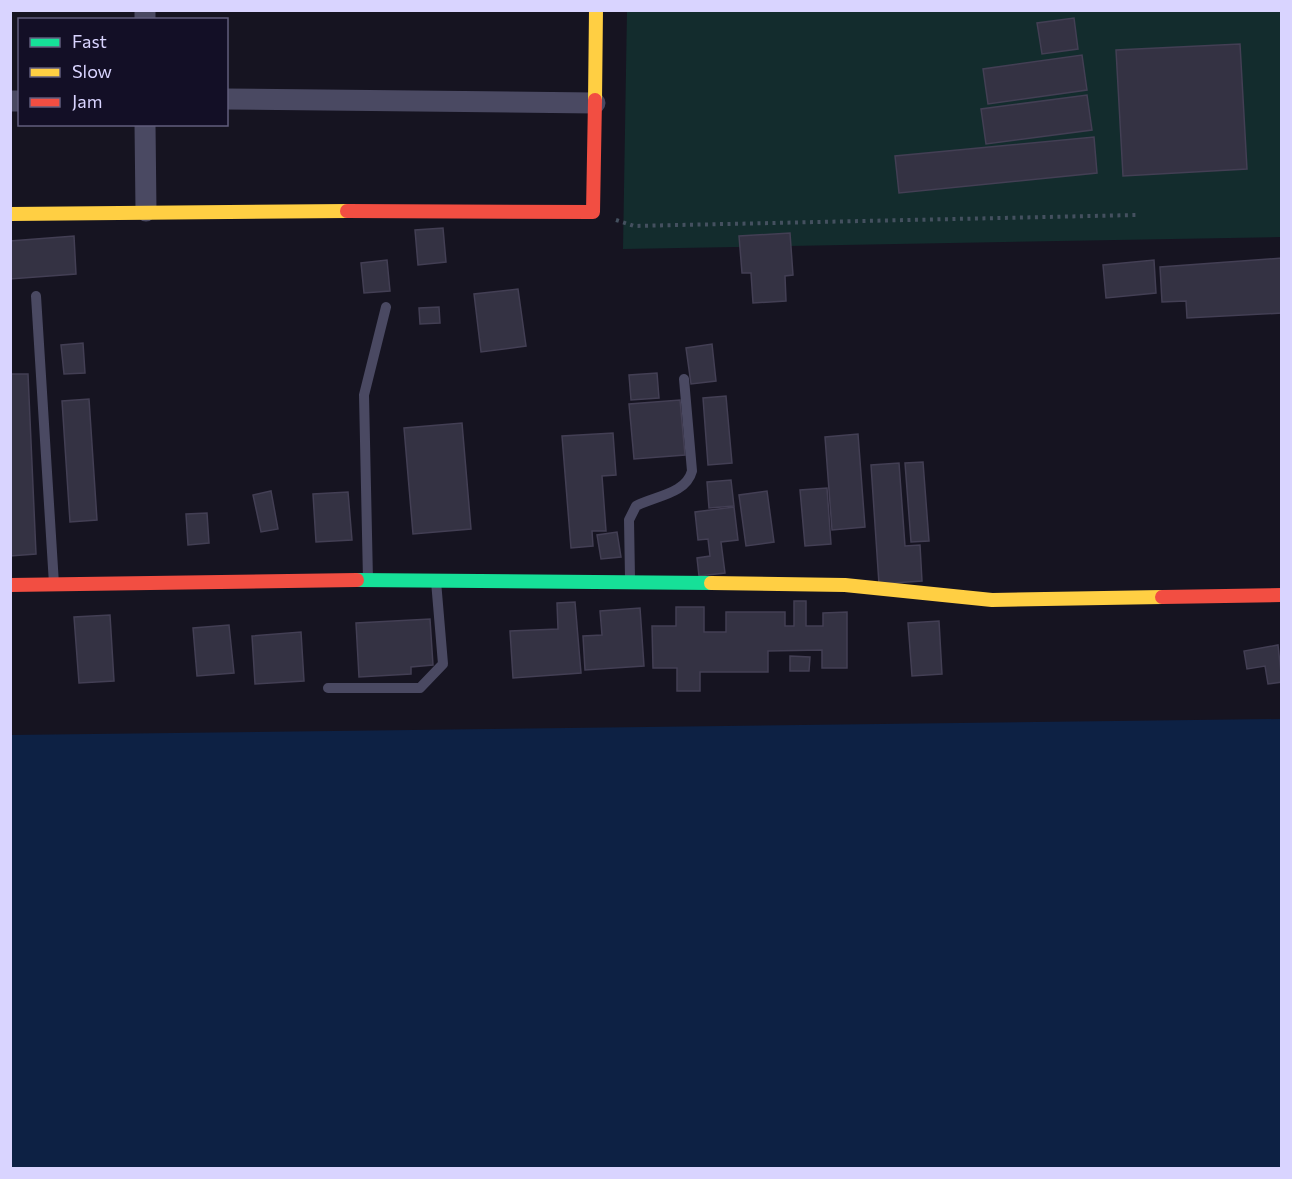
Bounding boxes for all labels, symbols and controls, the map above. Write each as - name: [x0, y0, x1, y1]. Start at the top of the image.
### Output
- legend: [18, 18, 228, 126]
- text: Fast: [72, 30, 107, 52]
- text: Slow: [72, 60, 112, 82]
- text: Jam: [72, 90, 102, 112]

